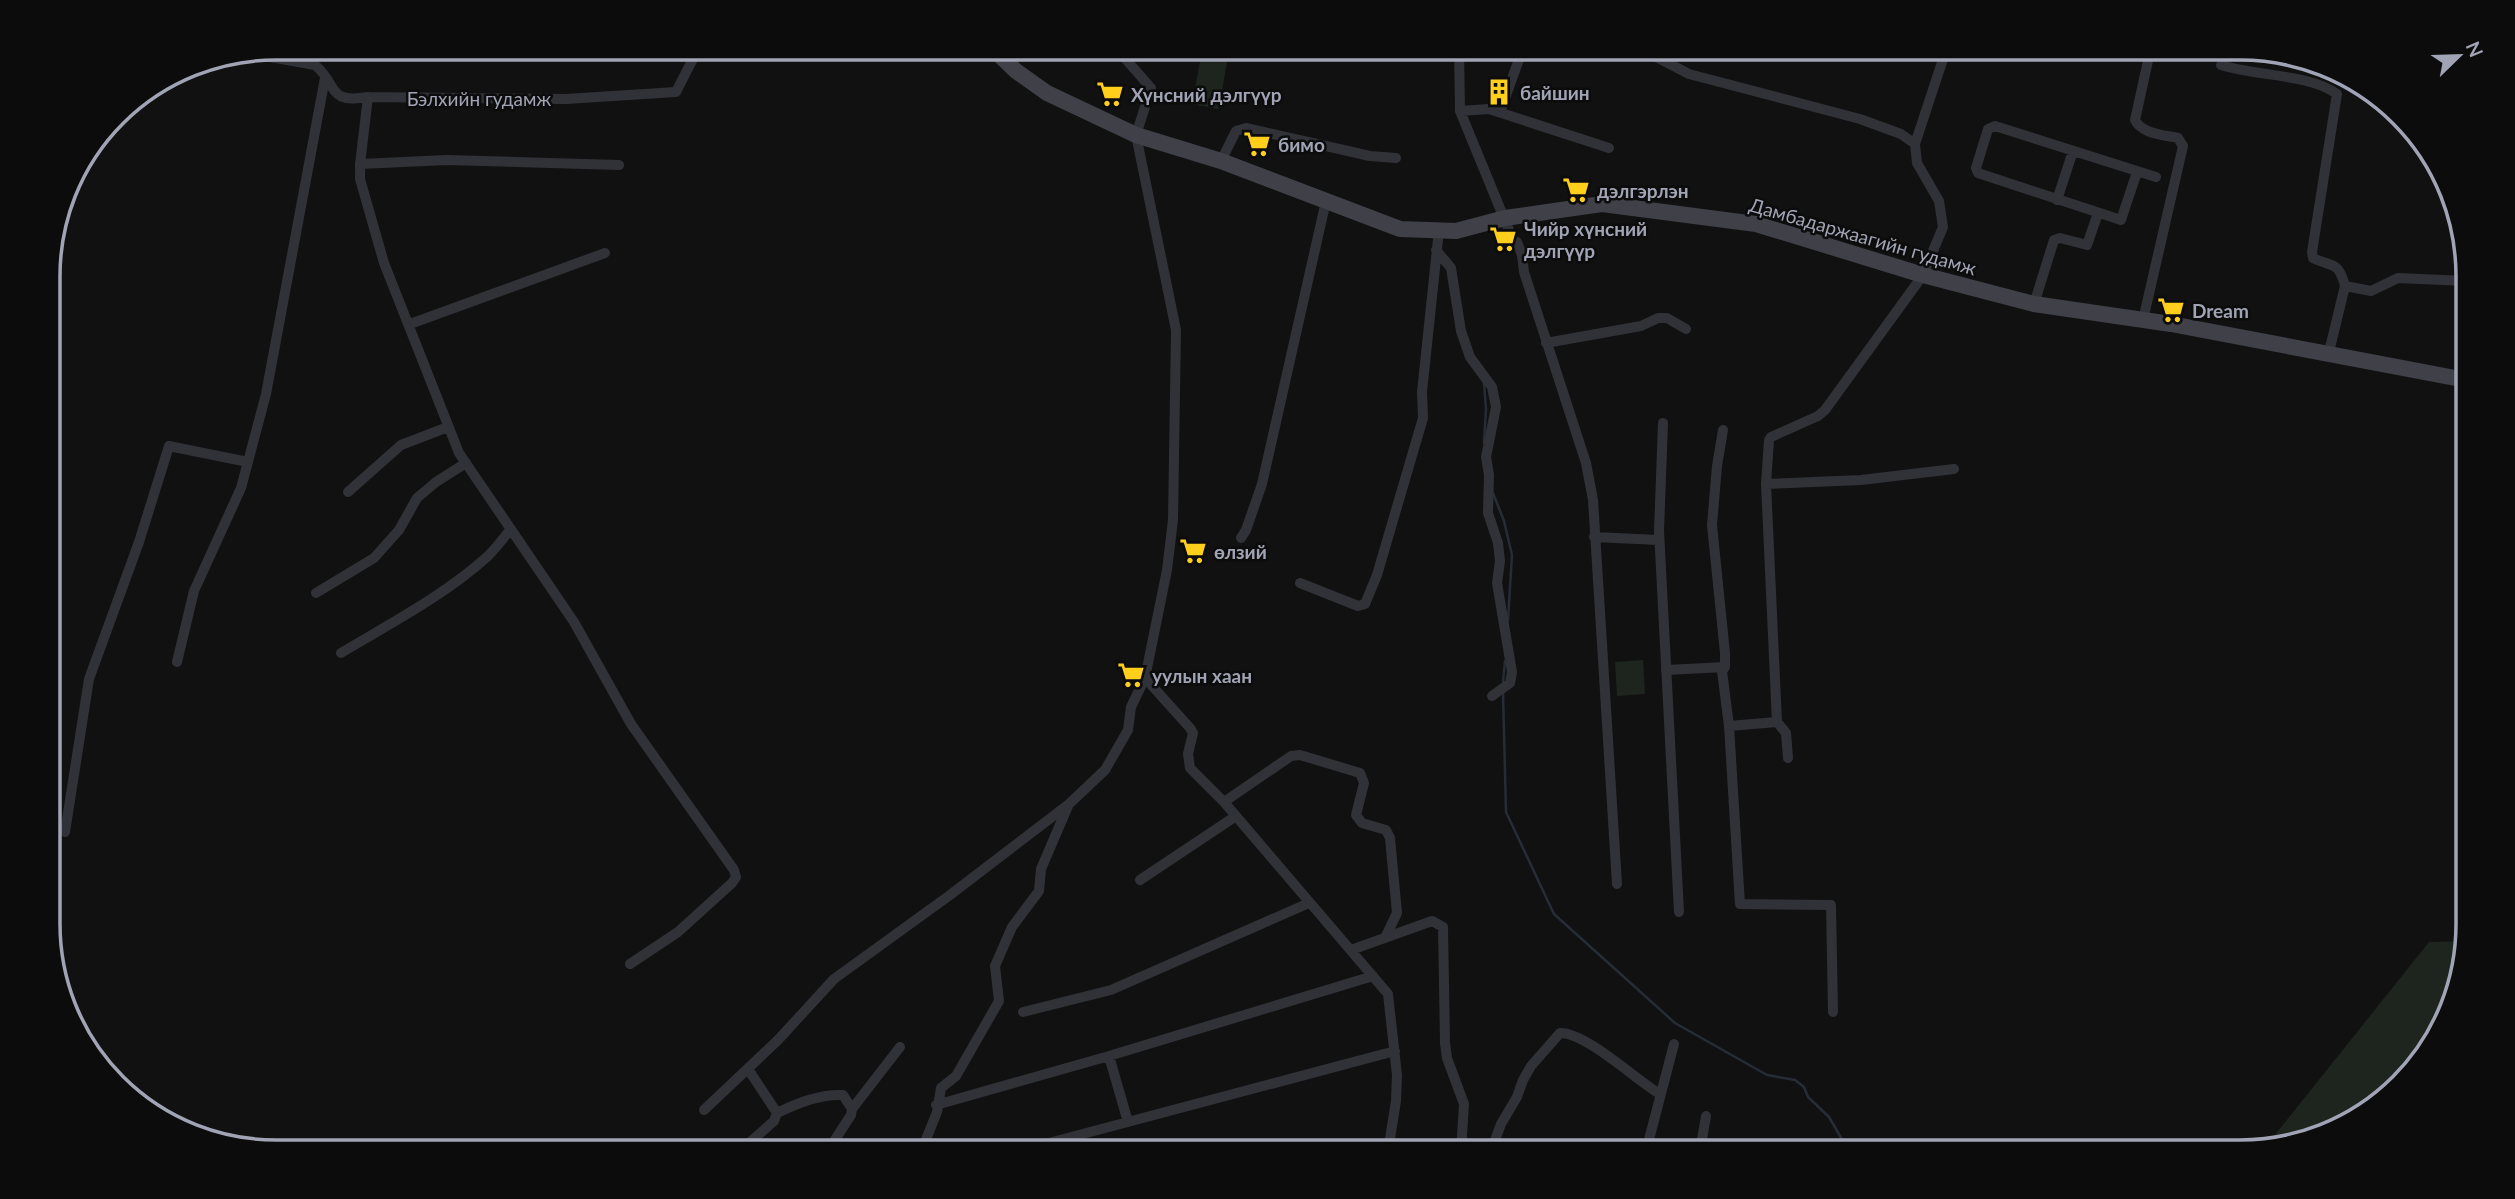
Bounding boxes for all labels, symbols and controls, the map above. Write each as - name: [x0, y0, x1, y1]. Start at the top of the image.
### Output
- north arrow: [2424, 21, 2494, 91]
- text: N: [2462, 38, 2489, 60]
- building icon: байшин: [1484, 77, 1514, 107]
- supermarket icon: Хүнсний дэлгүүр: [1095, 79, 1125, 109]
- place label: байшин: [1520, 81, 1590, 104]
- place label: Хүнсний дэлгүүр: [1131, 83, 1282, 106]
- street label: Бэлхийн гудамж: [407, 87, 551, 110]
- supermarket icon: бимо: [1242, 129, 1272, 159]
- place label: бимо: [1278, 133, 1325, 156]
- supermarket icon: дэлгэрлэн: [1561, 175, 1591, 205]
- place label: дэлгэрлэн: [1597, 179, 1689, 202]
- street label: Дамбадаржаагийн гудамж: [1747, 193, 1979, 279]
- place label: Чийр хүнсний дэлгүүр: [1524, 217, 1647, 262]
- supermarket icon: Чийр хүнсний дэлгүүр: [1488, 224, 1518, 254]
- supermarket icon: Dream: [2156, 295, 2186, 325]
- place label: Dream: [2192, 299, 2249, 322]
- supermarket icon: өлзий: [1178, 536, 1208, 566]
- place label: өлзий: [1214, 540, 1267, 563]
- supermarket icon: уулын хаан: [1116, 660, 1146, 690]
- place label: уулын хаан: [1152, 664, 1252, 687]

